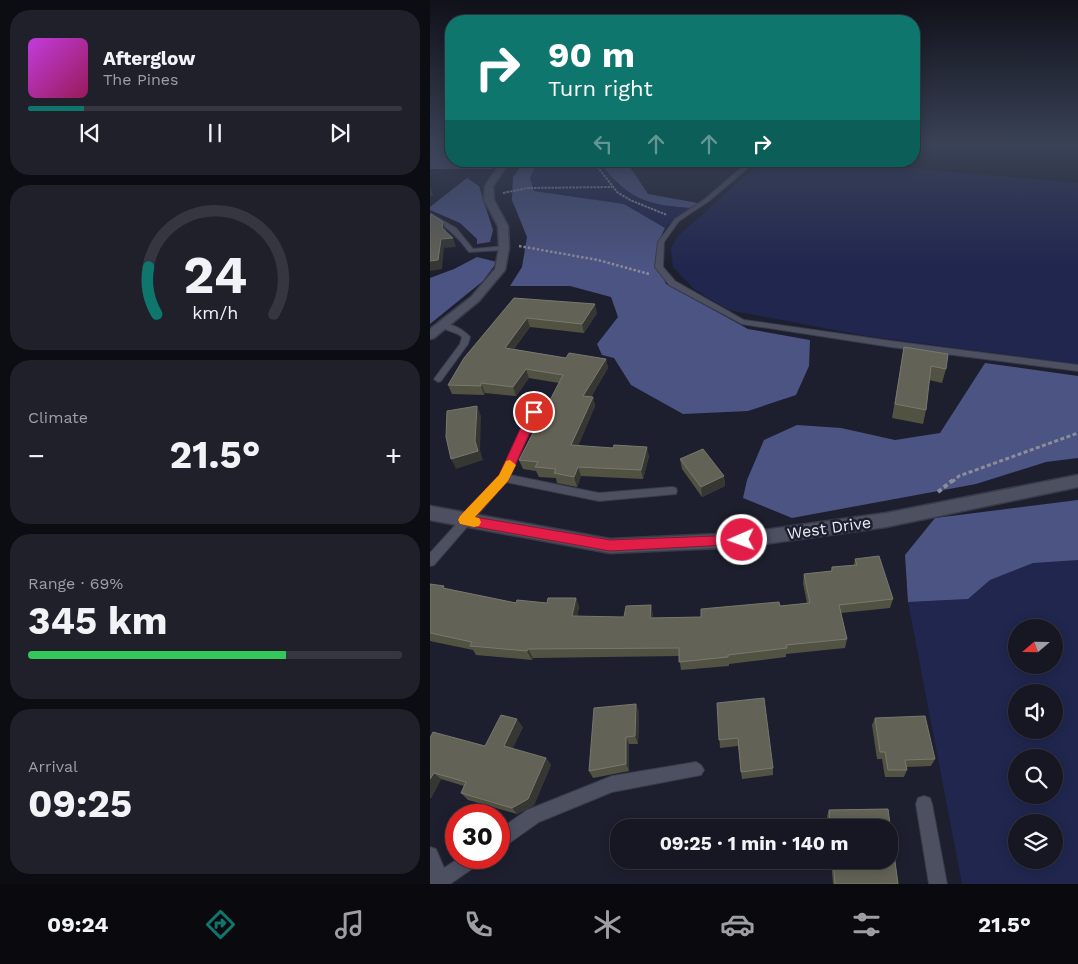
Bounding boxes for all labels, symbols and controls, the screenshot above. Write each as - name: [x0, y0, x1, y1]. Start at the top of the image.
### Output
- text: 90 m: [548, 34, 635, 76]
- icon: right: [465, 35, 530, 100]
- text: Afterglow: [103, 47, 195, 70]
- text: The Pines: [103, 70, 179, 89]
- text: Turn right: [548, 76, 653, 101]
- icon: previous: [76, 119, 104, 147]
- icon: pause: [201, 119, 229, 147]
- icon: next: [326, 119, 354, 147]
- icon: left: [589, 130, 617, 158]
- icon: ahead: [642, 130, 670, 158]
- icon: ahead: [695, 130, 723, 158]
- icon: right: [748, 130, 776, 158]
- text: 24: [183, 245, 247, 306]
- text: km/h: [192, 302, 238, 323]
- pin: [513, 391, 555, 433]
- icon: arrive: [520, 398, 548, 426]
- text: Climate: [28, 408, 88, 427]
- text: 21.5°: [169, 433, 261, 477]
- text: −: [28, 439, 45, 472]
- text: +: [385, 439, 402, 472]
- position arrow: [715, 513, 767, 565]
- street label: West Drive: [786, 513, 872, 543]
- text: Range · 69%: [28, 574, 123, 593]
- text: 345 km: [28, 599, 168, 643]
- north arrow: [1008, 619, 1062, 674]
- map controls: [1008, 619, 1063, 869]
- button: sound: [1008, 684, 1063, 739]
- button: search: [1008, 749, 1063, 804]
- text: Arrival: [28, 757, 78, 776]
- text: 09:25: [28, 782, 132, 826]
- speed limit sign: 30: [445, 804, 510, 869]
- button: layers: [1008, 814, 1063, 869]
- text: 09:25 · 1 min · 140 m: [660, 832, 848, 855]
- icon: directions: [203, 907, 238, 942]
- icon: music: [332, 907, 367, 942]
- icon: phone: [461, 907, 496, 942]
- icon: climate: [590, 907, 625, 942]
- icon: car: [720, 907, 755, 942]
- icon: filters: [849, 907, 884, 942]
- text: 09:24: [47, 912, 109, 937]
- text: 21.5°: [978, 912, 1031, 937]

